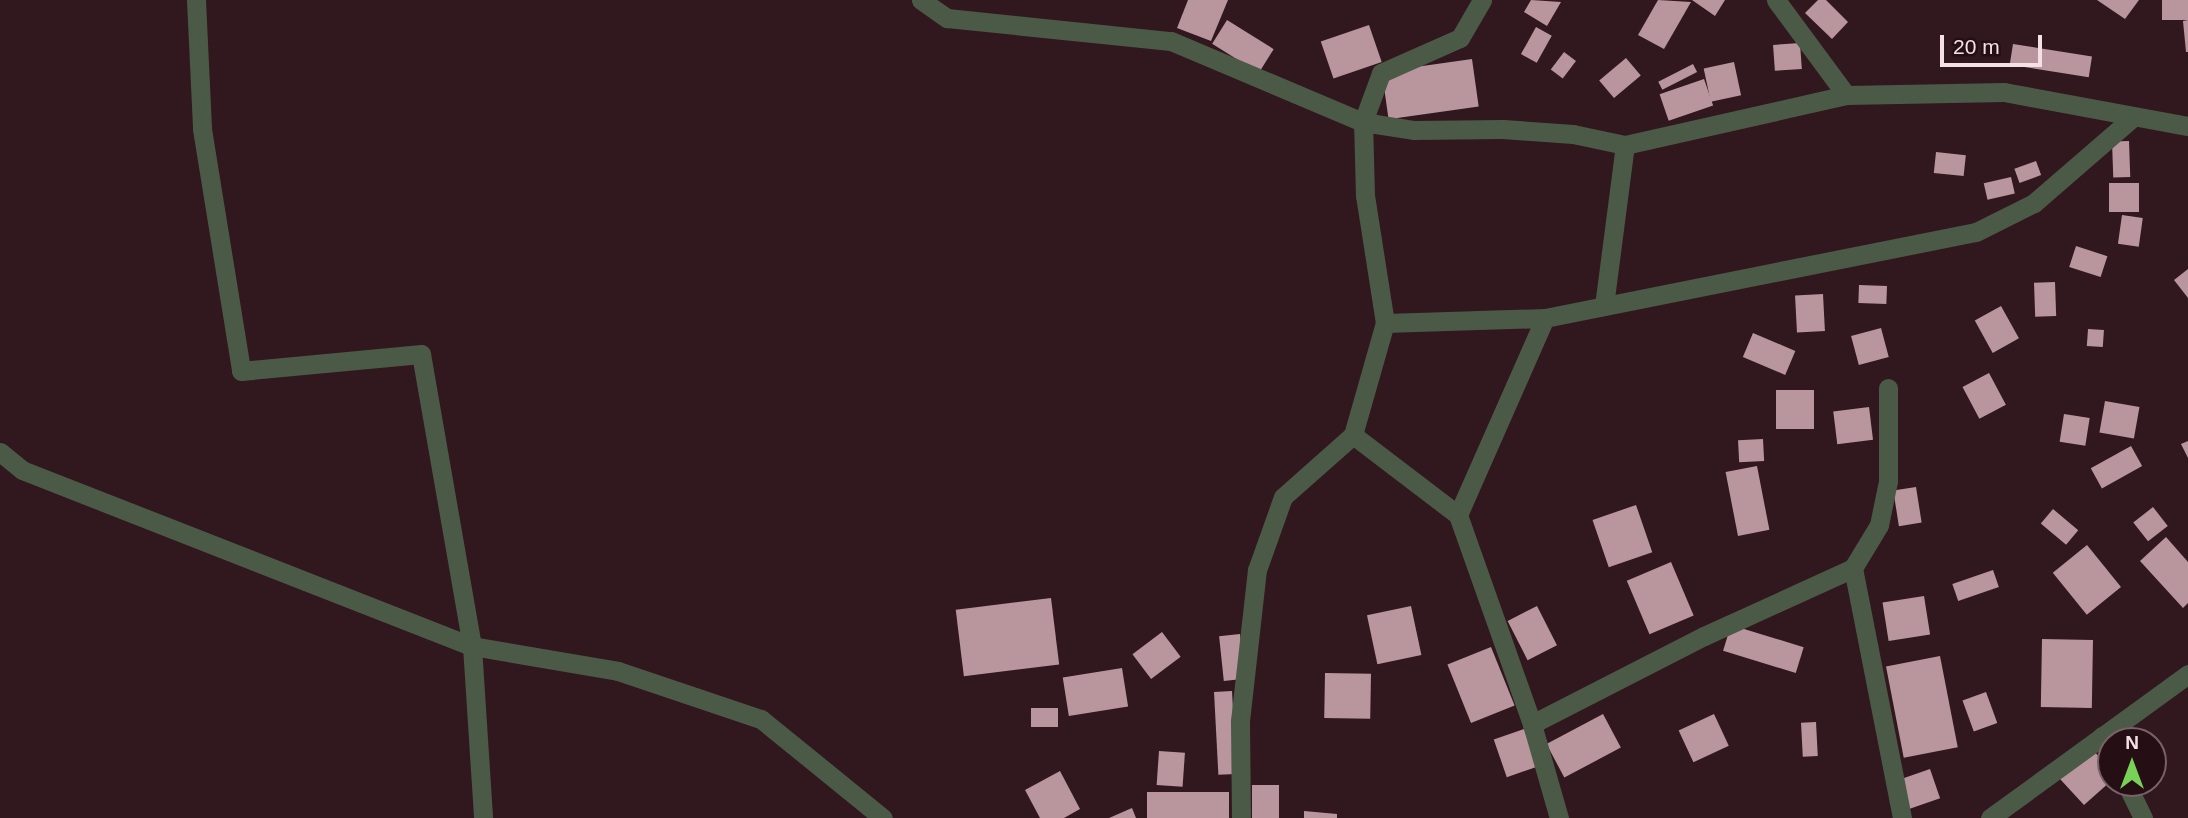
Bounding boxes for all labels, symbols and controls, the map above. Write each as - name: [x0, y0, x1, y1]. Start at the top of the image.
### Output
- scale bar: [1943, 21, 2044, 65]
- text: 20 m: [1953, 35, 2000, 58]
- north arrow: [2097, 727, 2167, 797]
- text: N: [2125, 732, 2139, 753]

